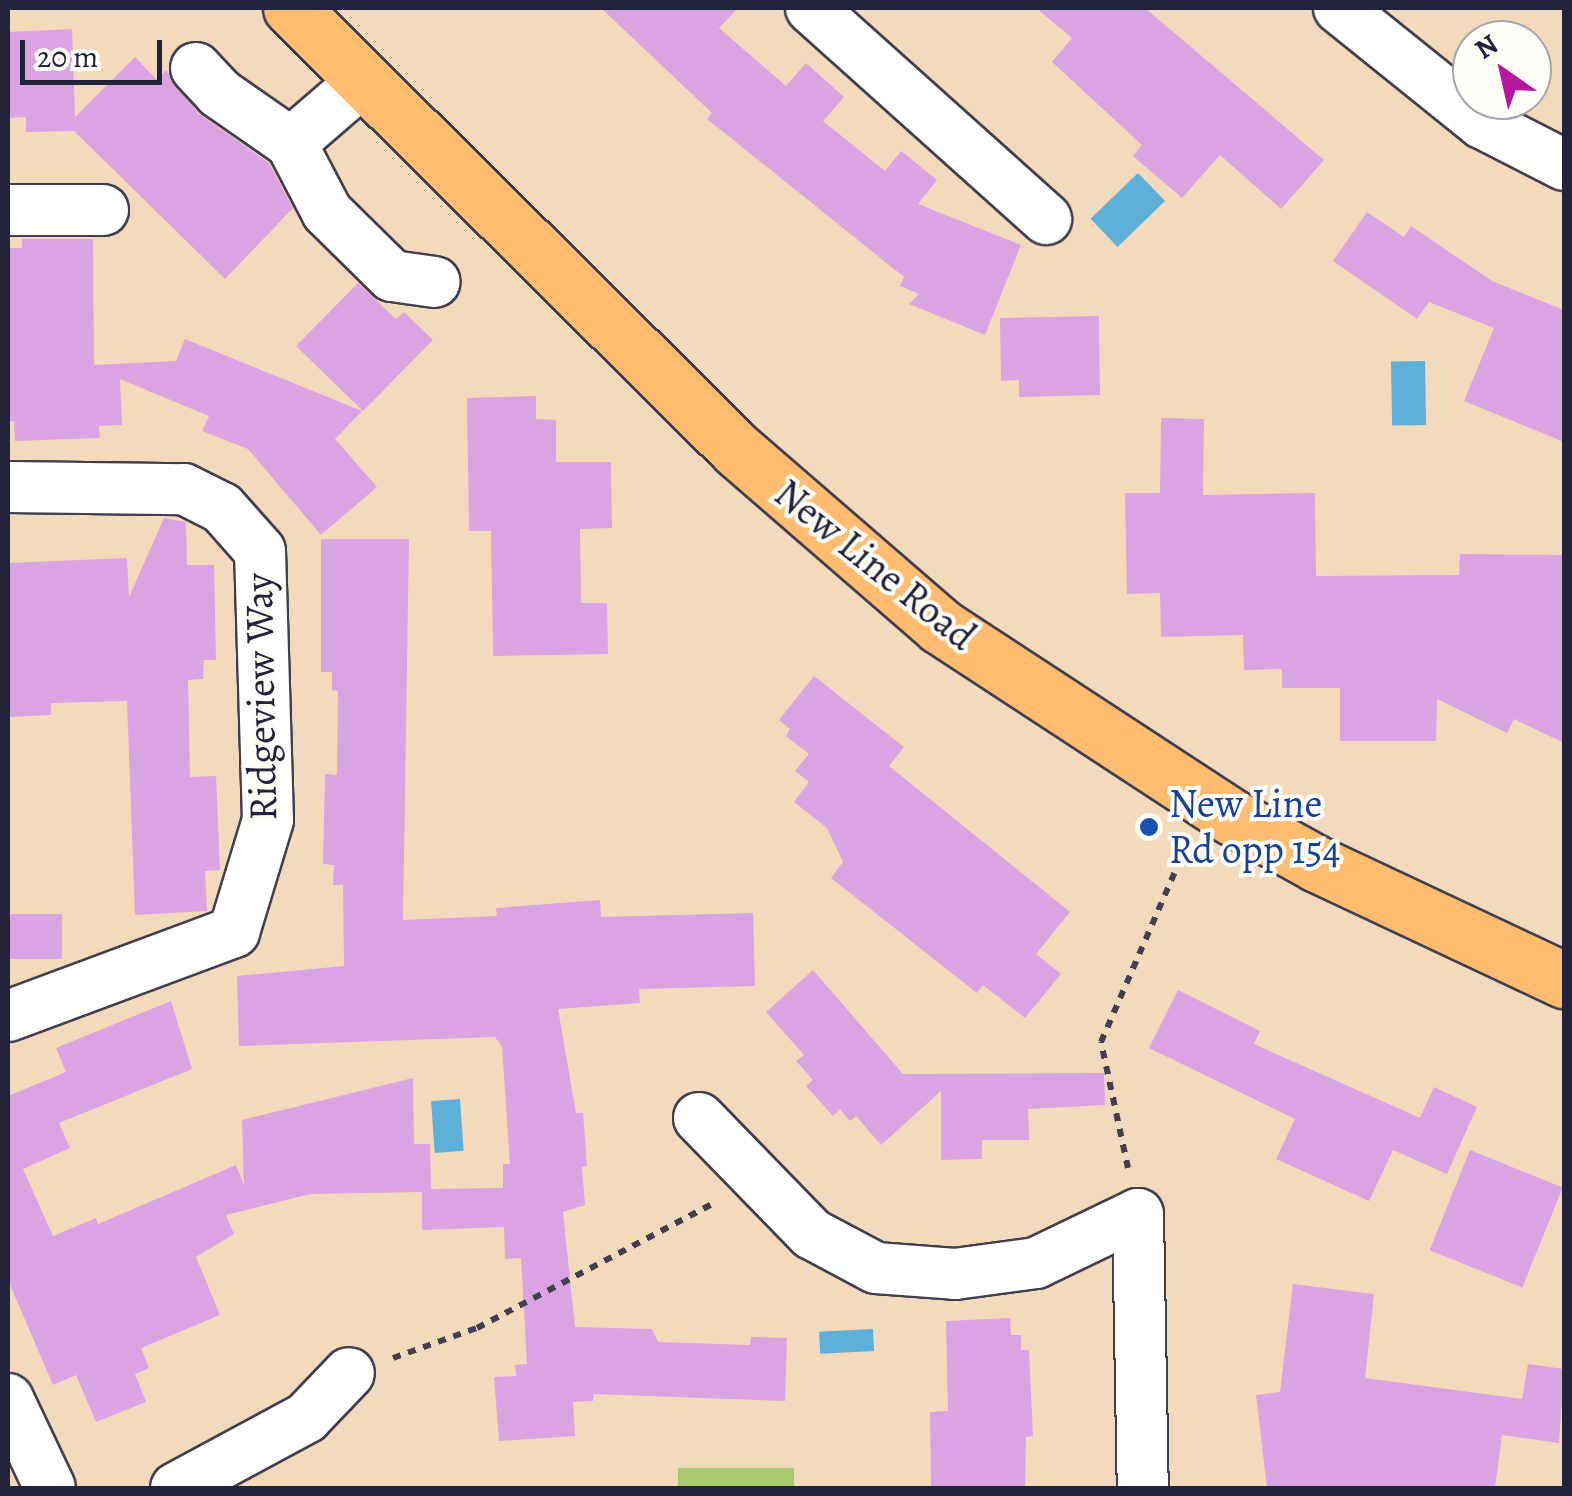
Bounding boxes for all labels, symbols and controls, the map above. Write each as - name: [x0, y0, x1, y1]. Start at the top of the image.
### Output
- scale bar: [25, 20, 168, 82]
- north arrow: [1452, 20, 1552, 120]
- text: N: [1467, 25, 1505, 68]
- text: 20 m: [37, 37, 98, 77]
- street label: New Line Road: [765, 469, 985, 661]
- street label: Ridgeview Way: [235, 573, 287, 821]
- place label: New Line Rd opp 154: [1169, 780, 1341, 874]
- marker: New Line Rd opp 154: [1138, 816, 1160, 838]

